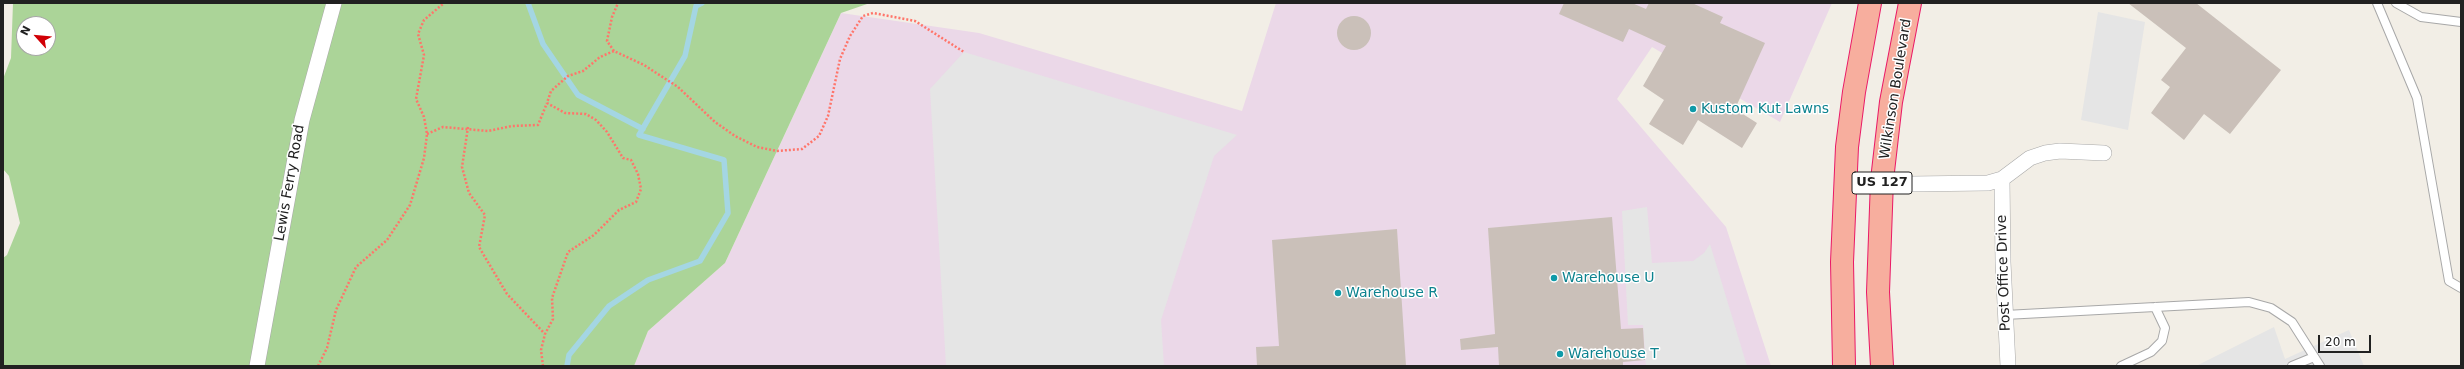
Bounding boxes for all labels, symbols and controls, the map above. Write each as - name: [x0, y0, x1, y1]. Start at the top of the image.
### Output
- north arrow: [16, 16, 56, 56]
- street label: Wilkinson Boulevard: [1877, 17, 1915, 161]
- text: N: [18, 24, 34, 38]
- place label: Kustom Kut Lawns: [1701, 101, 1829, 117]
- marker: Kustom Kut Lawns: [1688, 104, 1698, 114]
- street label: Lewis Ferry Road: [271, 123, 309, 243]
- road number: US 127: [1852, 172, 1912, 194]
- street label: Post Office Drive: [1994, 215, 2014, 331]
- place label: Warehouse U: [1562, 270, 1655, 286]
- marker: Warehouse U: [1549, 273, 1559, 283]
- place label: Warehouse R: [1346, 285, 1438, 301]
- marker: Warehouse R: [1333, 288, 1343, 298]
- scale bar: [2320, 327, 2373, 353]
- text: 20 m: [2325, 335, 2356, 349]
- place label: Warehouse T: [1568, 346, 1659, 362]
- marker: Warehouse T: [1555, 349, 1565, 359]

